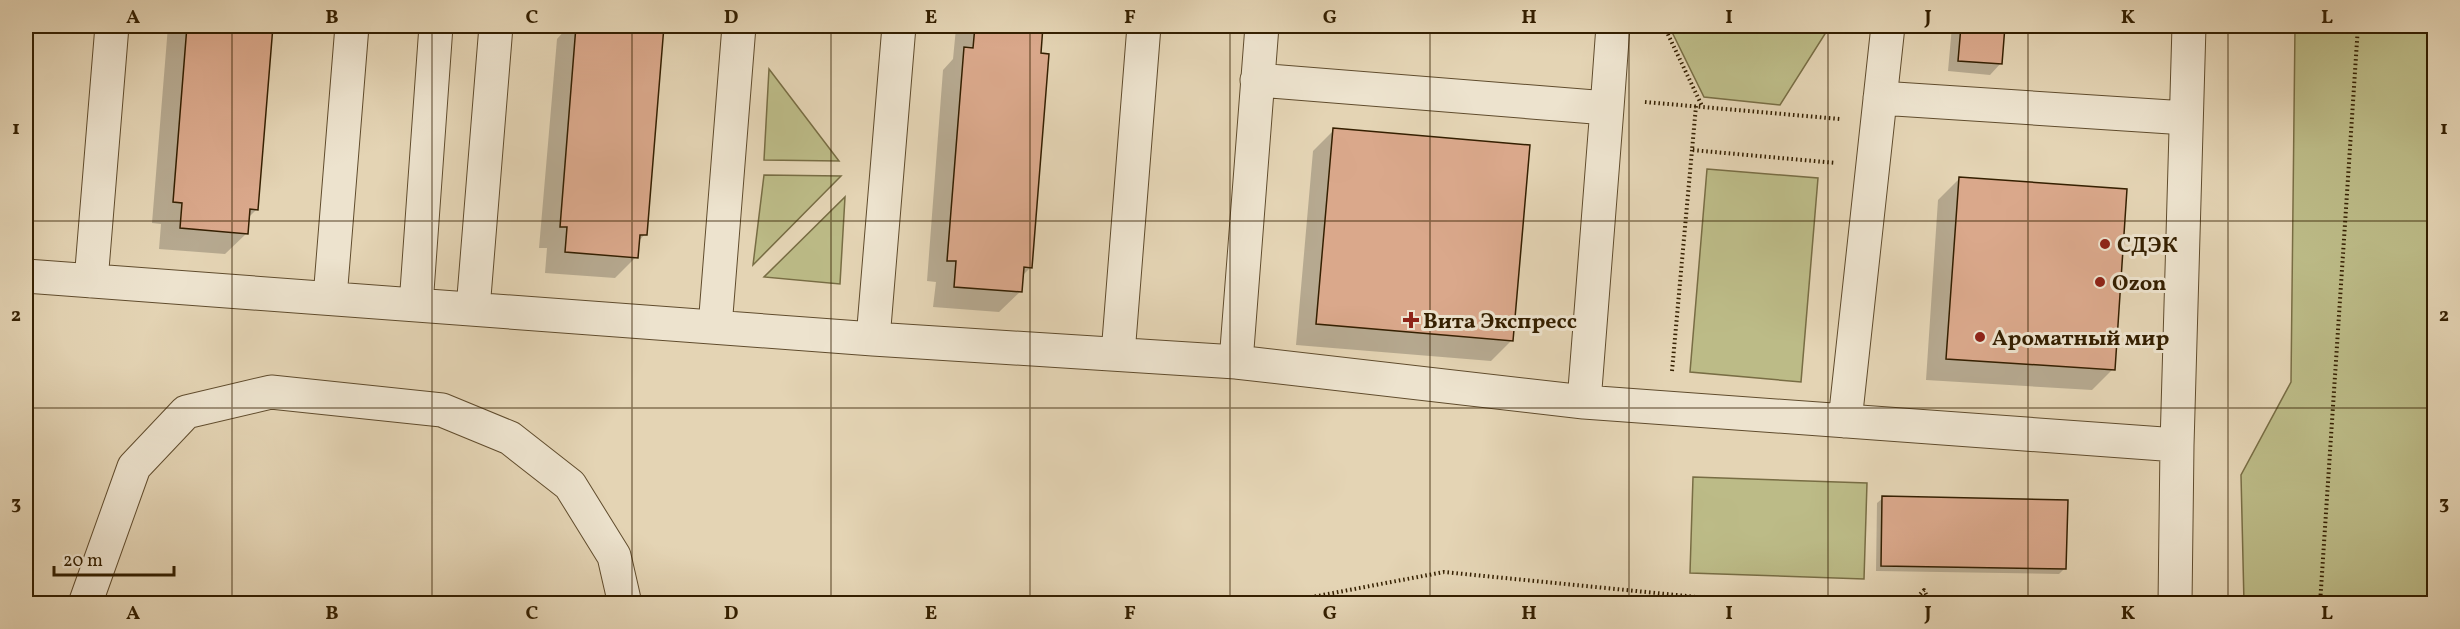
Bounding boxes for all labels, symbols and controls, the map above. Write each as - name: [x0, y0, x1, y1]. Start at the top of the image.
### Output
- text: A: [126, 4, 140, 32]
- text: B: [325, 4, 339, 32]
- text: C: [526, 4, 539, 32]
- text: D: [724, 4, 738, 32]
- text: E: [925, 4, 937, 32]
- text: F: [1124, 4, 1136, 32]
- text: G: [1323, 4, 1337, 32]
- text: H: [1521, 4, 1537, 32]
- text: I: [1725, 4, 1733, 32]
- text: J: [1923, 4, 1932, 32]
- text: K: [2121, 4, 2136, 32]
- text: L: [2321, 4, 2333, 32]
- text: 1: [12, 115, 20, 143]
- text: 1: [2440, 115, 2448, 143]
- place label: СДЭК: [2117, 231, 2178, 262]
- marker: СДЭК: [2098, 237, 2112, 251]
- place label: Ozon: [2112, 269, 2167, 300]
- marker: Ozon: [2093, 275, 2107, 289]
- text: 2: [11, 302, 21, 330]
- text: 2: [2439, 302, 2449, 330]
- place label: Вита Экспресс: [1423, 307, 1577, 338]
- marker: Вита Экспресс: [1404, 313, 1418, 327]
- place label: Ароматный мир: [1992, 324, 2169, 355]
- marker: Ароматный мир: [1973, 330, 1987, 344]
- text: 3: [11, 490, 21, 518]
- text: 3: [2439, 490, 2449, 518]
- scale bar: [54, 539, 174, 577]
- text: 20 m: [63, 549, 103, 574]
- text: A: [126, 600, 140, 628]
- text: B: [325, 600, 339, 628]
- text: C: [526, 600, 539, 628]
- text: D: [724, 600, 738, 628]
- text: E: [925, 600, 937, 628]
- text: F: [1124, 600, 1136, 628]
- text: G: [1323, 600, 1337, 628]
- text: H: [1521, 600, 1537, 628]
- text: I: [1725, 600, 1733, 628]
- text: J: [1923, 600, 1932, 628]
- text: K: [2121, 600, 2136, 628]
- text: L: [2321, 600, 2333, 628]

